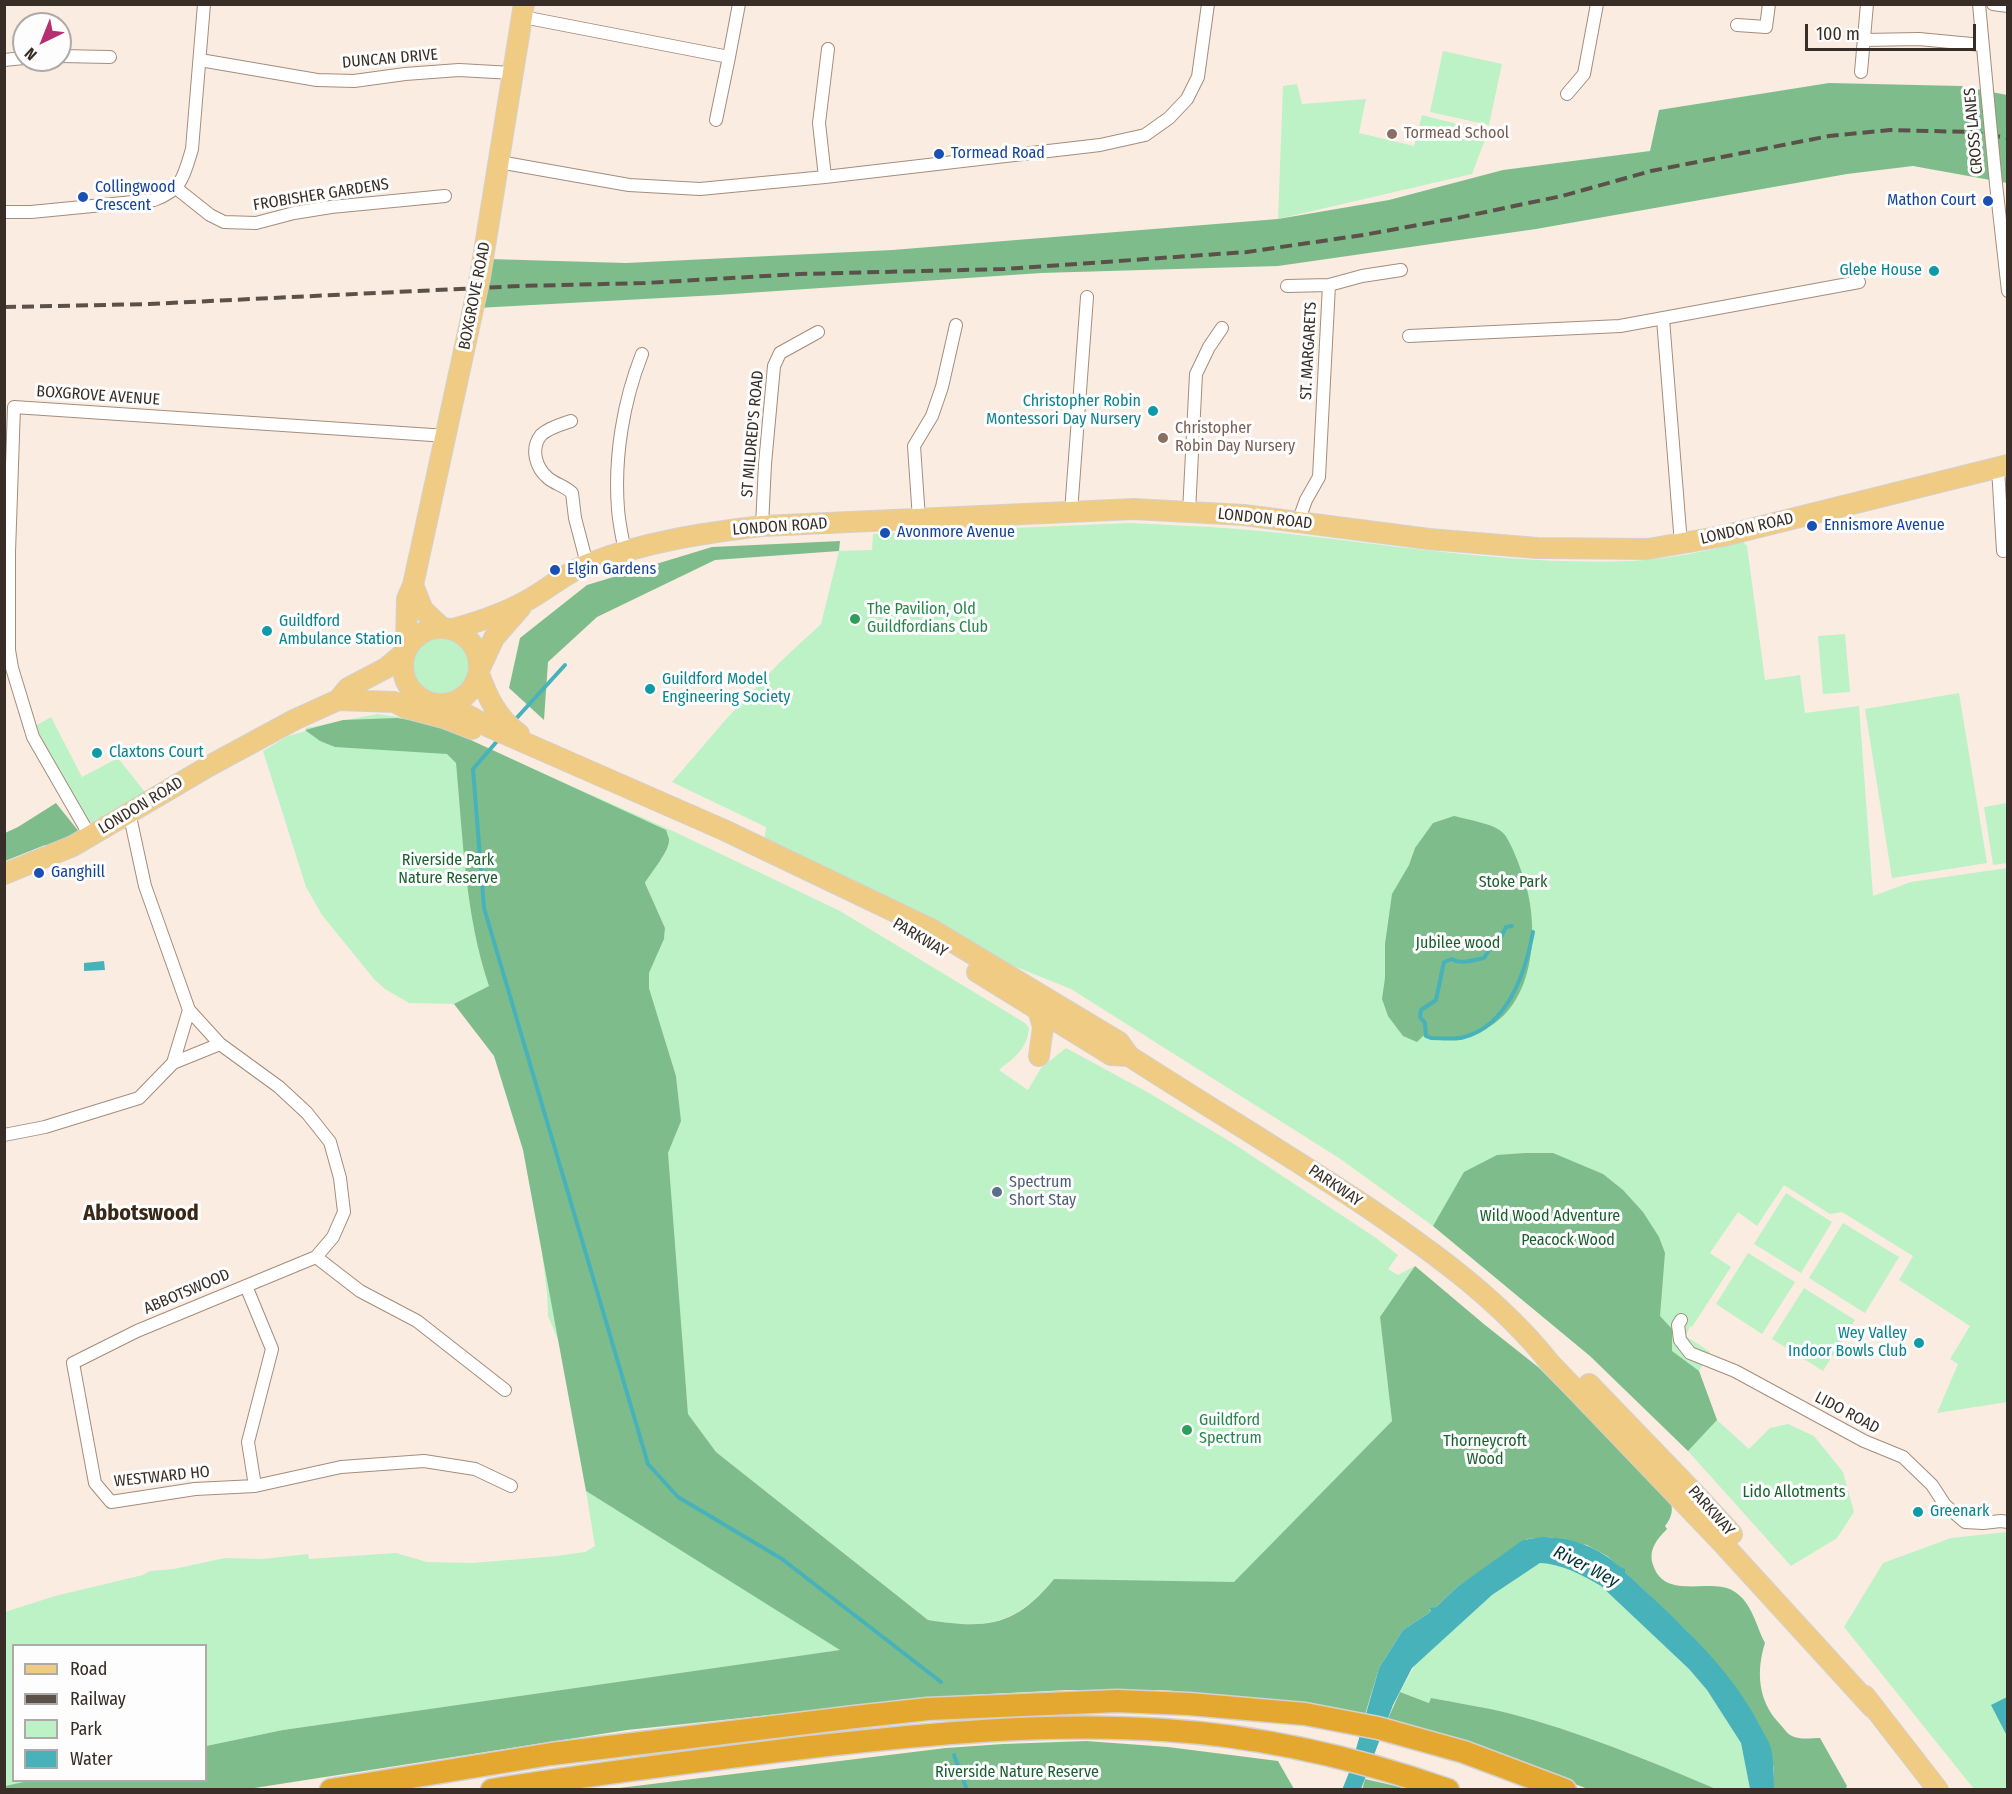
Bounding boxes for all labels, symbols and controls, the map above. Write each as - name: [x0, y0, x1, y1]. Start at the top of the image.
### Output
- north arrow: [12, 12, 72, 72]
- scale bar: [1808, 12, 1979, 50]
- text: 100 m: [1816, 23, 1860, 45]
- text: N: [21, 44, 41, 64]
- street label: DUNCAN DRIVE: [341, 45, 439, 73]
- street label: CROSS LANES: [1961, 87, 1987, 175]
- place label: Tormead School: [1404, 124, 1509, 144]
- marker: Tormead School: [1385, 127, 1399, 141]
- place label: Tormead Road: [951, 144, 1045, 164]
- marker: Tormead Road: [932, 147, 946, 161]
- street label: FROBISHER GARDENS: [252, 175, 390, 215]
- place label: Collingwood Crescent: [95, 178, 176, 216]
- marker: Collingwood Crescent: [76, 190, 90, 204]
- place label: Mathon Court: [1887, 191, 1976, 211]
- marker: Mathon Court: [1981, 194, 1995, 208]
- street label: BOXGROVE ROAD: [455, 240, 495, 352]
- place label: Glebe House: [1839, 261, 1922, 281]
- marker: Glebe House: [1927, 264, 1941, 278]
- street label: ST. MARGARETS: [1297, 301, 1321, 401]
- street label: ST MILDRED'S ROAD: [738, 370, 768, 498]
- street label: BOXGROVE AVENUE: [36, 382, 160, 410]
- place label: Christopher Robin Montessori Day Nursery: [986, 392, 1141, 430]
- marker: Christopher Robin Montessori Day Nursery: [1146, 404, 1160, 418]
- place label: Christopher Robin Day Nursery: [1175, 419, 1295, 457]
- marker: Christopher Robin Day Nursery: [1156, 431, 1170, 445]
- street label: LONDON ROAD: [1217, 504, 1313, 534]
- street label: LONDON ROAD: [1698, 509, 1796, 549]
- street label: LONDON ROAD: [732, 514, 828, 540]
- place label: Ennismore Avenue: [1824, 516, 1945, 536]
- marker: Ennismore Avenue: [1805, 519, 1819, 533]
- place label: Avonmore Avenue: [897, 523, 1015, 543]
- marker: Avonmore Avenue: [878, 526, 892, 540]
- place label: Elgin Gardens: [567, 560, 656, 580]
- marker: Elgin Gardens: [548, 563, 562, 577]
- place label: The Pavilion, Old Guildfordians Club: [867, 600, 988, 638]
- place label: Guildford Ambulance Station: [279, 612, 402, 650]
- marker: The Pavilion, Old Guildfordians Club: [848, 612, 862, 626]
- marker: Guildford Ambulance Station: [260, 624, 274, 638]
- place label: Guildford Model Engineering Society: [662, 670, 790, 708]
- marker: Guildford Model Engineering Society: [643, 682, 657, 696]
- place label: Claxtons Court: [109, 743, 204, 763]
- marker: Claxtons Court: [90, 746, 104, 760]
- street label: LONDON ROAD: [95, 773, 187, 839]
- park label: Riverside Park Nature Reserve: [398, 851, 498, 889]
- place label: Ganghill: [51, 863, 105, 883]
- marker: Ganghill: [32, 866, 46, 880]
- park label: Stoke Park: [1479, 873, 1547, 893]
- street label: PARKWAY: [889, 914, 951, 962]
- park label: Jubilee wood: [1416, 934, 1500, 954]
- street label: PARKWAY: [1305, 1161, 1365, 1211]
- place label: Spectrum Short Stay: [1009, 1173, 1076, 1211]
- marker: Spectrum Short Stay: [990, 1185, 1004, 1199]
- district label: Abbotswood: [83, 1201, 199, 1227]
- park label: Wild Wood Adventure: [1480, 1207, 1620, 1227]
- park label: Peacock Wood: [1521, 1231, 1615, 1251]
- street label: ABBOTSWOOD: [141, 1265, 233, 1319]
- place label: Wey Valley Indoor Bowls Club: [1788, 1324, 1907, 1362]
- marker: Wey Valley Indoor Bowls Club: [1912, 1336, 1926, 1350]
- street label: LIDO ROAD: [1811, 1388, 1883, 1438]
- place label: Guildford Spectrum: [1199, 1411, 1262, 1449]
- marker: Guildford Spectrum: [1180, 1423, 1194, 1437]
- park label: Thorneycroft Wood: [1443, 1432, 1527, 1470]
- street label: WESTWARD HO: [113, 1462, 211, 1492]
- street label: PARKWAY: [1684, 1482, 1738, 1540]
- park label: Lido Allotments: [1742, 1483, 1846, 1503]
- place label: Greenark: [1930, 1502, 1989, 1522]
- marker: Greenark: [1911, 1505, 1925, 1519]
- water label: River Wey: [1550, 1541, 1622, 1593]
- legend: [12, 1644, 207, 1782]
- text: Road: [70, 1658, 107, 1680]
- text: Railway: [70, 1688, 126, 1710]
- text: Park: [70, 1718, 102, 1740]
- text: Water: [70, 1748, 113, 1770]
- park label: Riverside Nature Reserve: [935, 1763, 1099, 1783]

